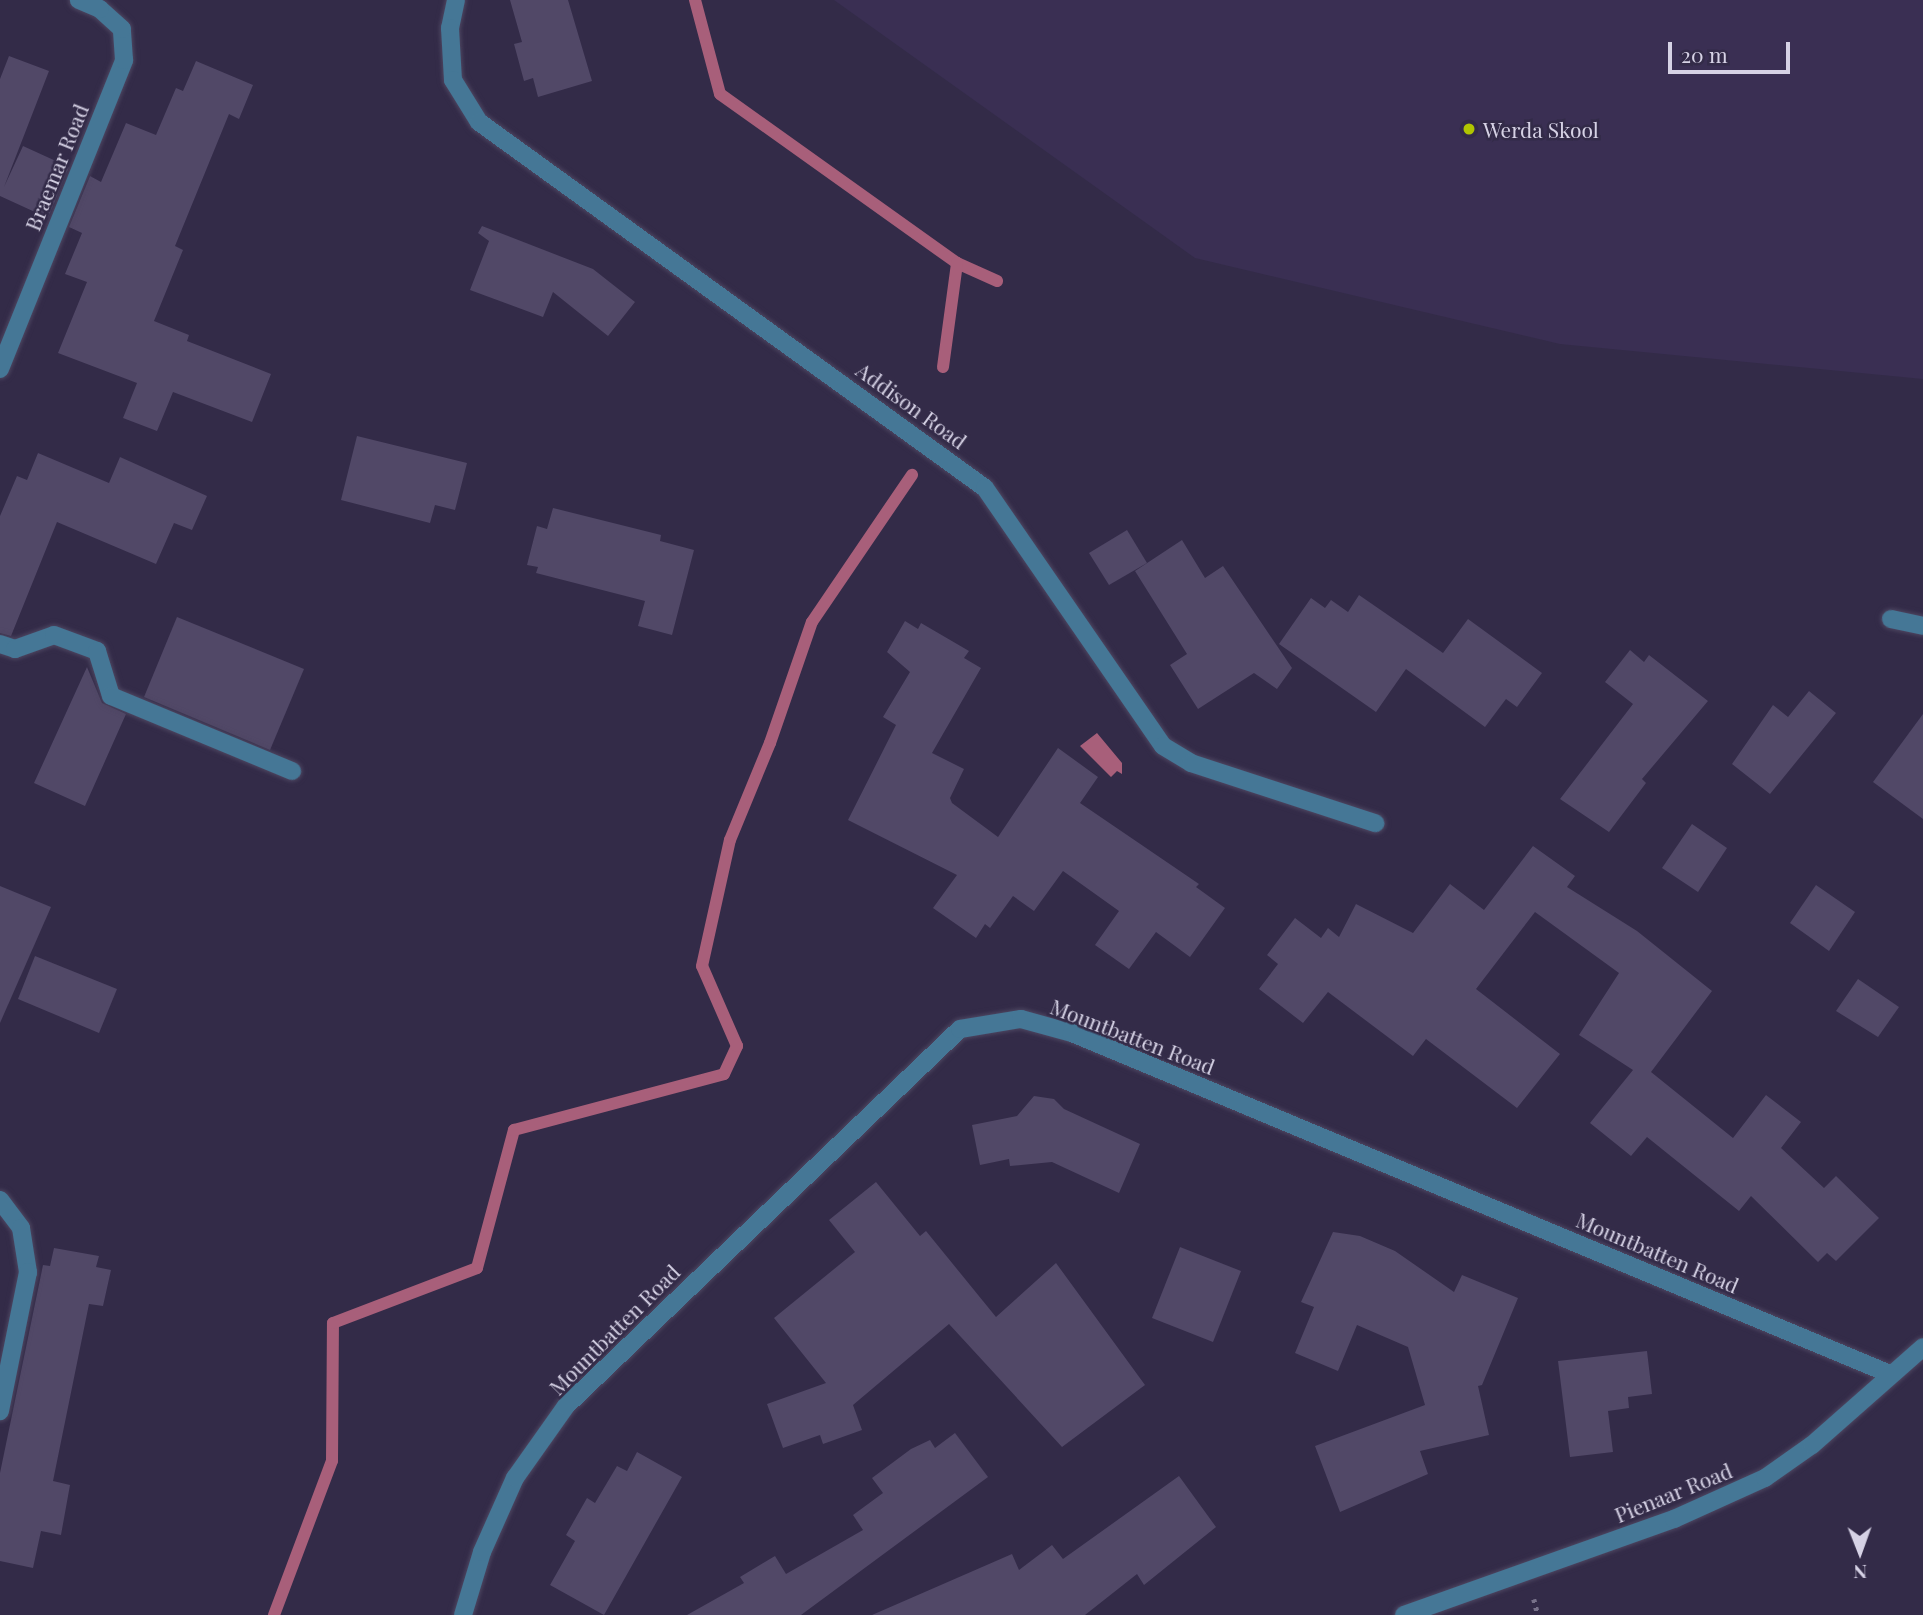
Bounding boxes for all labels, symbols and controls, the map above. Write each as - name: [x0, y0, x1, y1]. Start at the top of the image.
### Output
- scale bar: [1671, 28, 1794, 72]
- text: 20 m: [1681, 40, 1728, 68]
- street label: Braemar Road: [19, 100, 93, 234]
- place label: Werda Skool: [1483, 116, 1599, 142]
- marker: Werda Skool: [1461, 121, 1477, 137]
- street label: Addison Road: [852, 357, 972, 453]
- street label: Mountbatten Road: [1047, 993, 1219, 1079]
- street label: Mountbatten Road: [1573, 1206, 1743, 1298]
- street label: Mountbatten Road: [544, 1259, 684, 1399]
- street label: Pienaar Road: [1610, 1457, 1736, 1527]
- north arrow: [1825, 1517, 1895, 1587]
- text: N: [1853, 1560, 1867, 1586]

